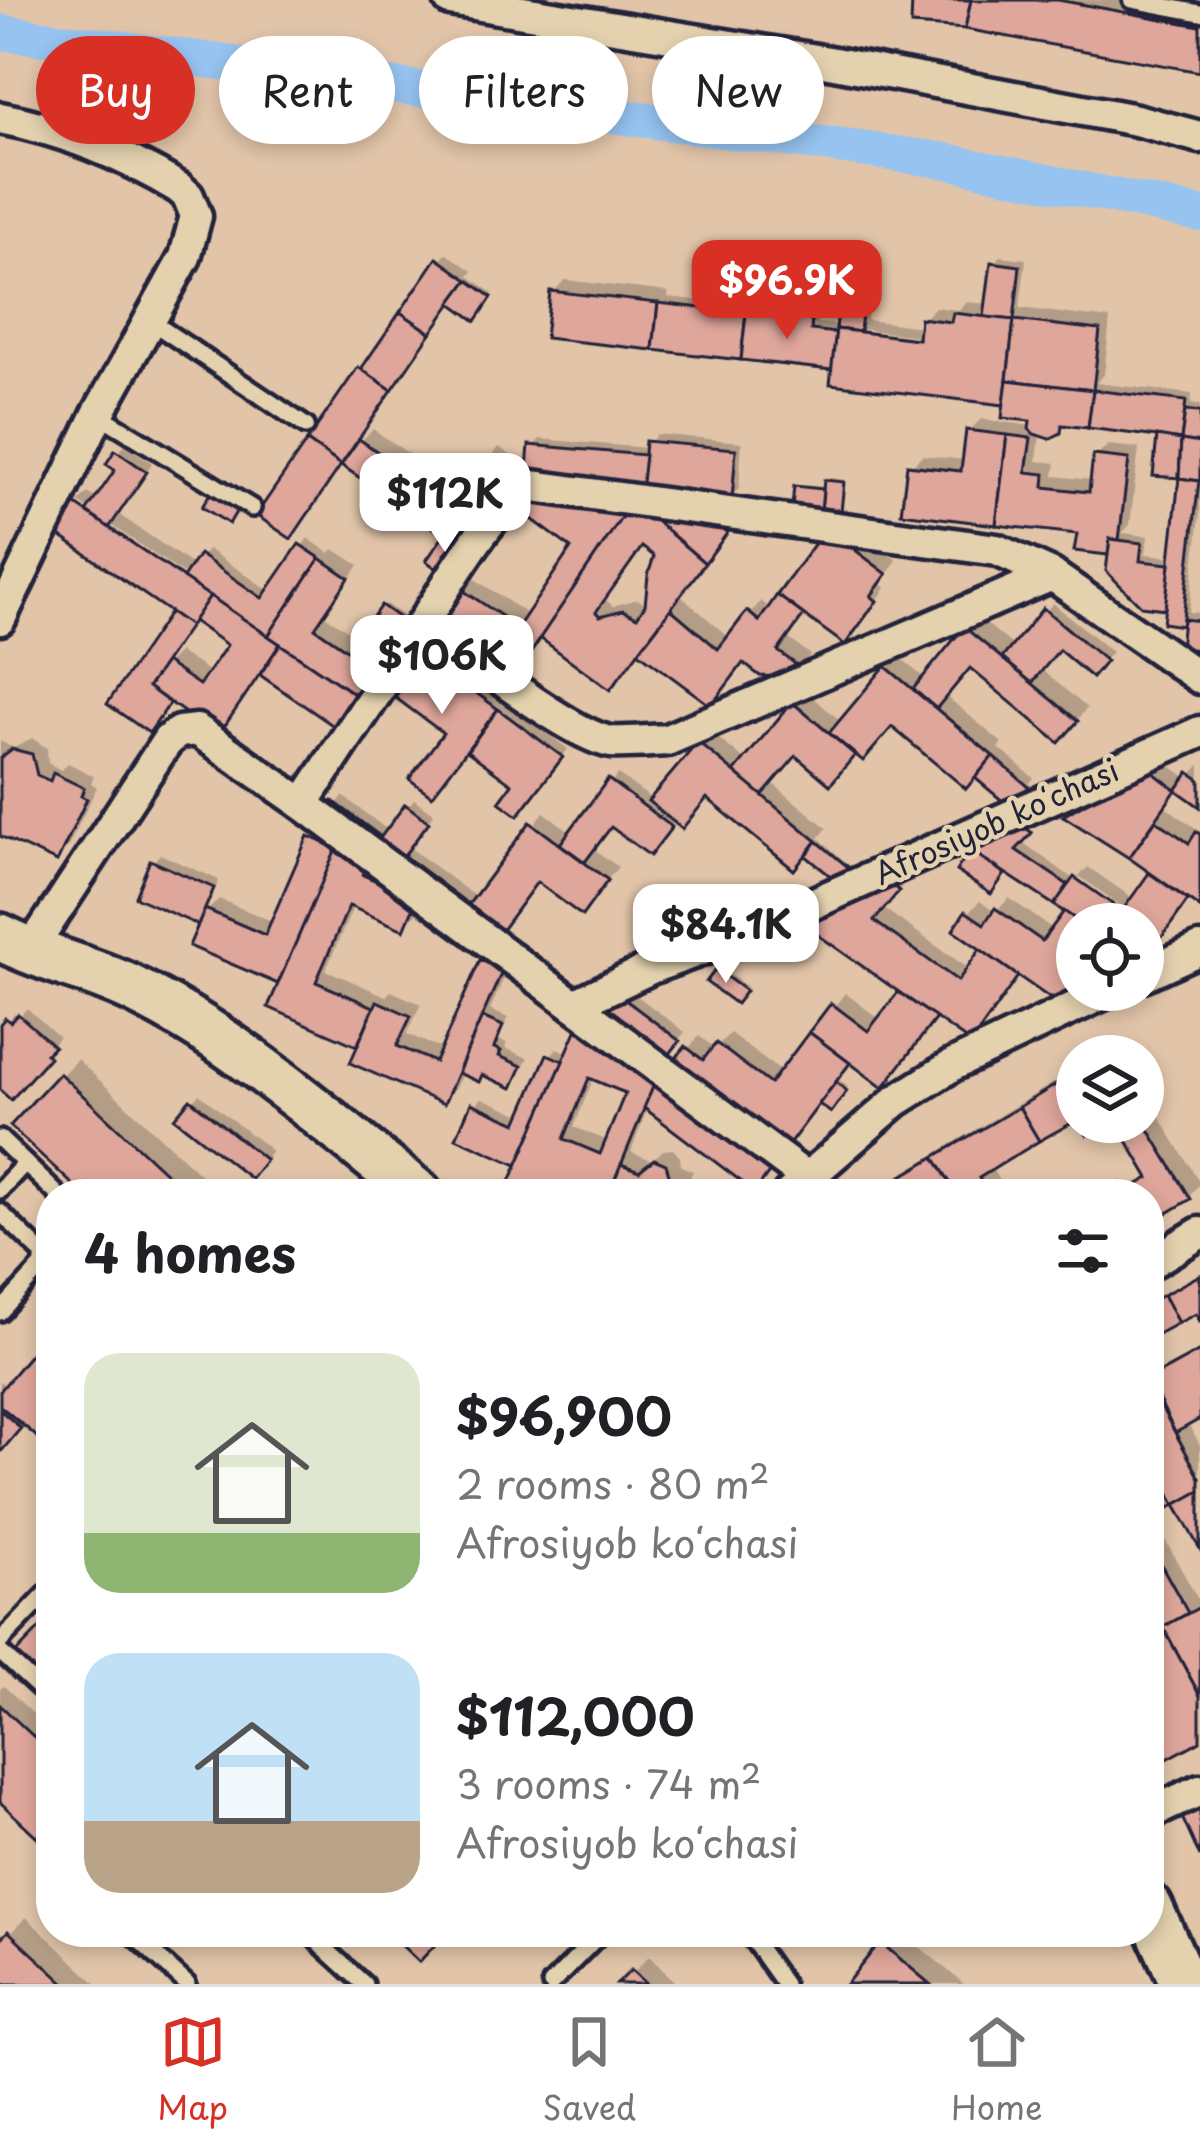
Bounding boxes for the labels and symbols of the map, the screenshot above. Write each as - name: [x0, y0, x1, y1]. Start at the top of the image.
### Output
- pin: $96.9K: [689, 240, 885, 342]
- pin: $112K: [361, 453, 529, 555]
- pin: $106K: [358, 615, 526, 717]
- street label: Afrosiyob koʻchasi: [866, 747, 1125, 895]
- pin: $84.1K: [628, 884, 824, 986]

